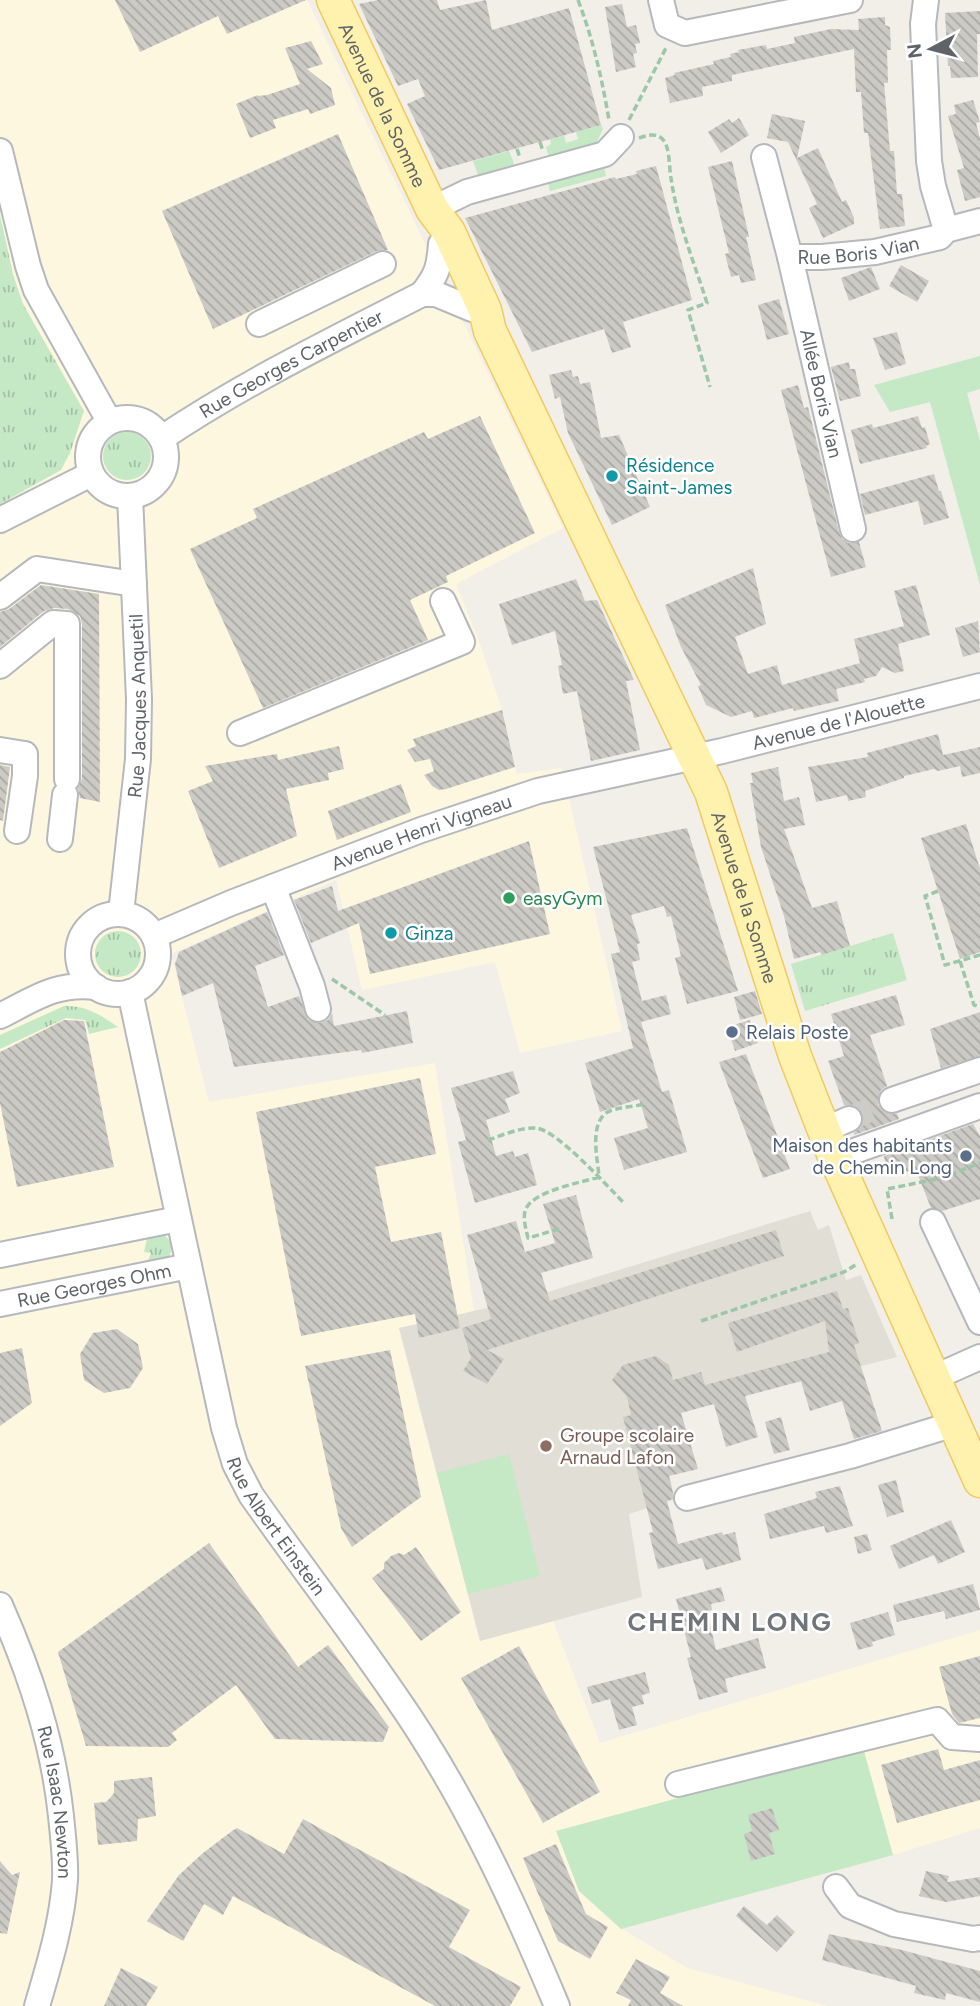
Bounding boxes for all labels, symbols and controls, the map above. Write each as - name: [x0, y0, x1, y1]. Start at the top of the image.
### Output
- north arrow: [896, 14, 966, 84]
- street label: Avenue de la Somme: [333, 19, 431, 191]
- text: N: [902, 42, 927, 60]
- street label: Rue Boris Vian: [797, 231, 921, 269]
- street label: Rue Georges Carpentier: [195, 305, 387, 423]
- street label: Allée Boris Vian: [795, 327, 847, 460]
- place label: Résidence Saint-James: [626, 454, 732, 499]
- marker: Résidence Saint-James: [604, 468, 620, 484]
- street label: Rue Jacques Anquetil: [123, 613, 151, 799]
- street label: Avenue de l'Alouette: [750, 689, 927, 755]
- street label: Avenue Henri Vigneau: [328, 790, 515, 875]
- street label: Avenue de la Somme: [706, 808, 782, 986]
- place label: easyGym: [523, 887, 603, 910]
- marker: easyGym: [501, 890, 517, 906]
- place label: Ginza: [405, 922, 453, 945]
- marker: Ginza: [383, 925, 399, 941]
- place label: Relais Poste: [746, 1021, 848, 1044]
- marker: Relais Poste: [724, 1024, 740, 1040]
- place label: Maison des habitants de Chemin Long: [772, 1134, 952, 1179]
- marker: Maison des habitants de Chemin Long: [958, 1148, 974, 1164]
- street label: Rue Georges Ohm: [15, 1259, 173, 1312]
- place label: Groupe scolaire Arnaud Lafon: [560, 1424, 694, 1469]
- marker: Groupe scolaire Arnaud Lafon: [538, 1438, 554, 1454]
- street label: Rue Albert Einstein: [222, 1454, 330, 1600]
- district label: CHEMIN LONG: [627, 1606, 833, 1638]
- street label: Rue Isaac Newton: [32, 1723, 76, 1879]

